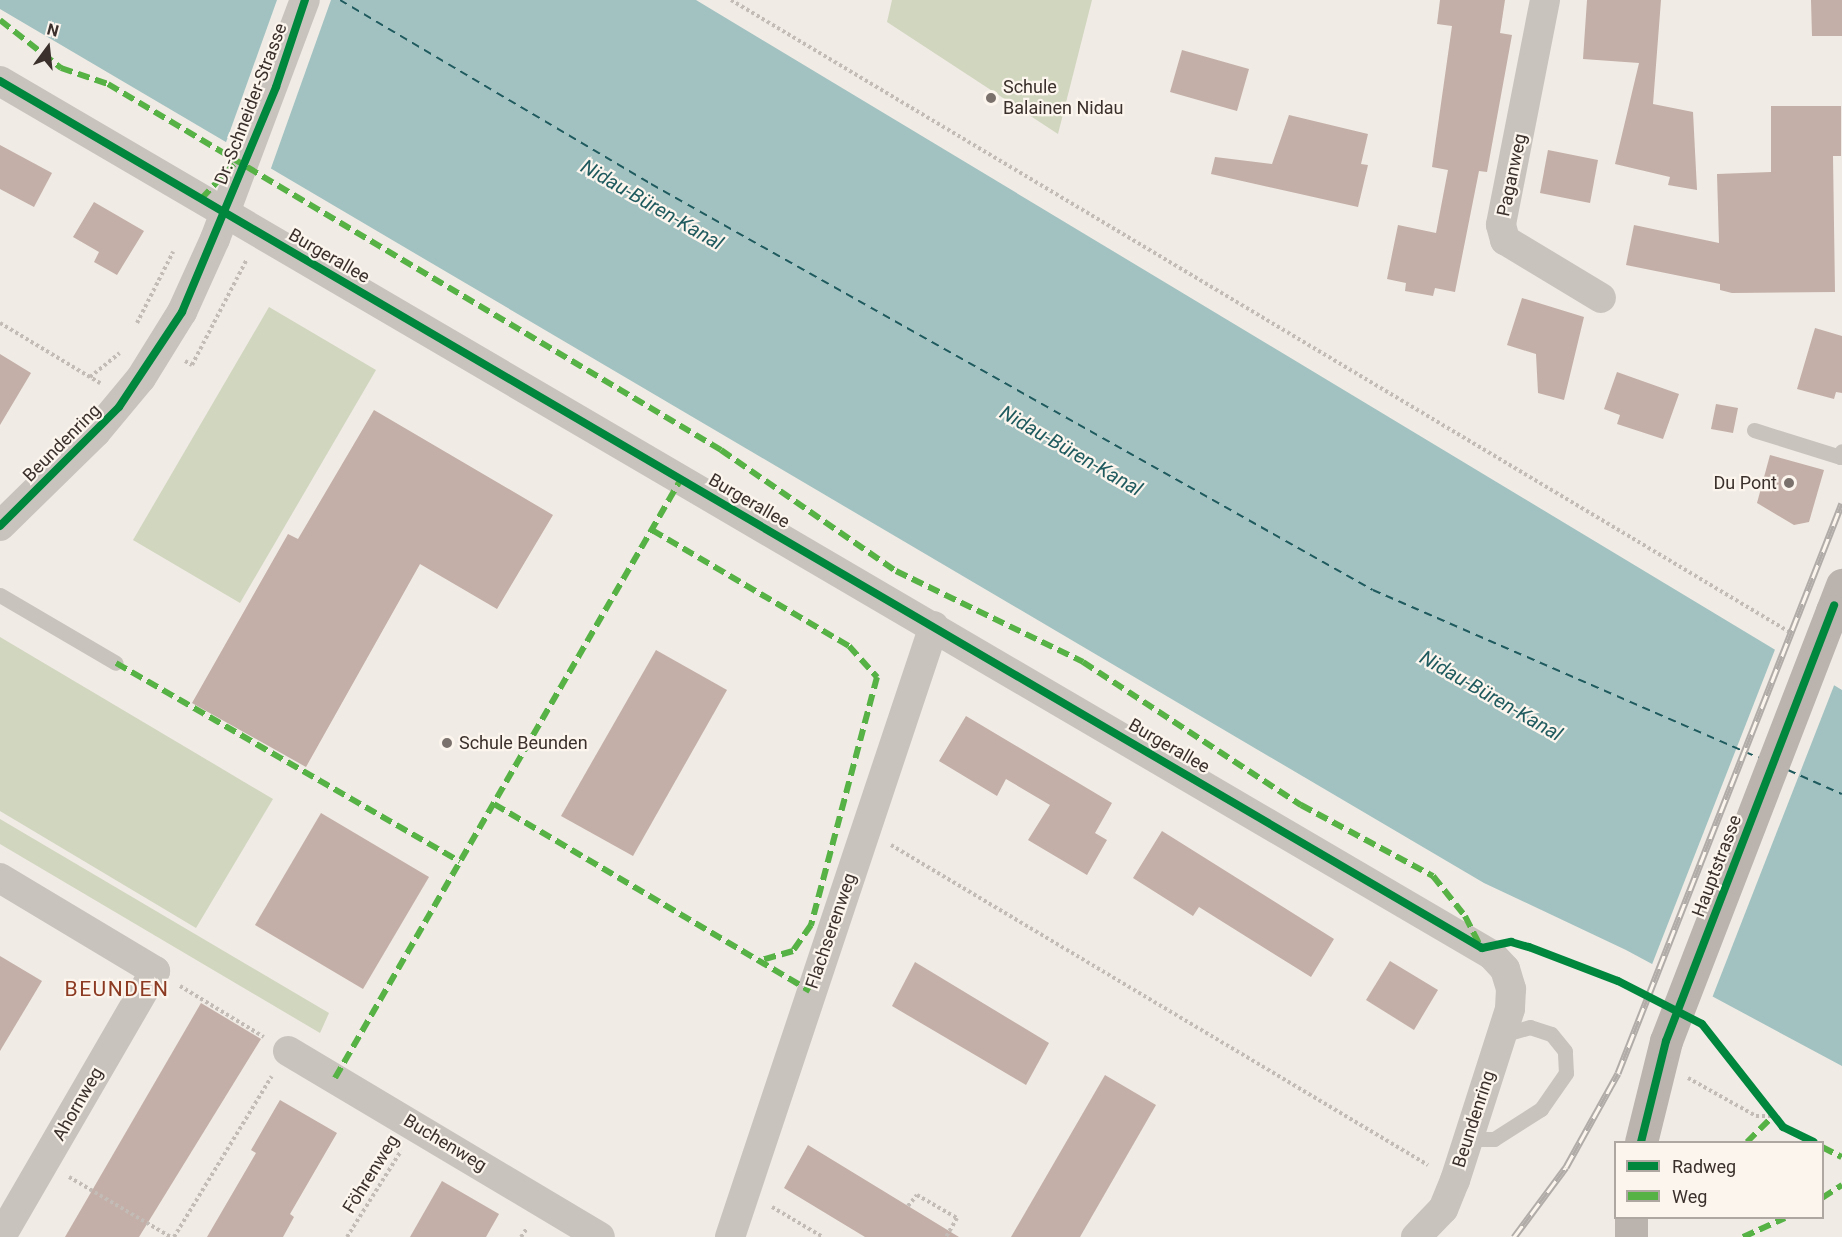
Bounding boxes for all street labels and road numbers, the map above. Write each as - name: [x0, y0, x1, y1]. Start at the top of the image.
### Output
- street label: Dr.-Schneider-Strasse: [210, 20, 292, 188]
- street label: Paganweg: [1493, 132, 1531, 218]
- street label: Burgerallee: [285, 224, 373, 288]
- street label: Beundenring: [19, 400, 105, 486]
- street label: Burgerallee: [705, 469, 793, 533]
- street label: Burgerallee: [1125, 714, 1213, 778]
- street label: Hauptstrasse: [1688, 812, 1746, 920]
- street label: Flachserenweg: [801, 870, 861, 992]
- street label: Ahornweg: [48, 1063, 108, 1145]
- street label: Beundenring: [1448, 1068, 1500, 1170]
- street label: Buchenweg: [400, 1110, 490, 1176]
- street label: Föhrenweg: [338, 1131, 404, 1217]

